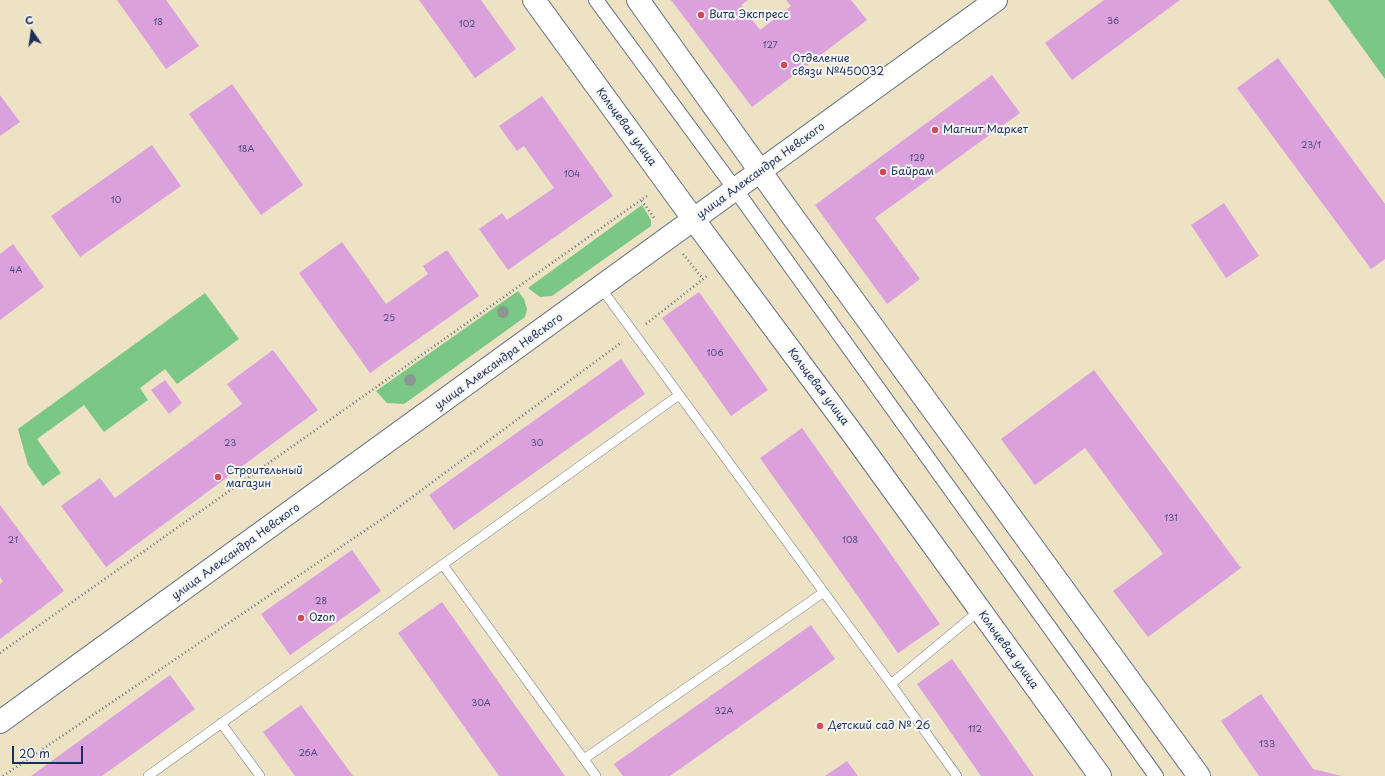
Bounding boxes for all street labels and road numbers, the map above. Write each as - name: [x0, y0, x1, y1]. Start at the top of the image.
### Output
- street label: Кольцевая улица: [593, 85, 659, 169]
- street label: улица Александра Невского: [694, 120, 828, 222]
- street label: улица Александра Невского: [432, 311, 566, 413]
- street label: Кольцевая улица: [785, 346, 851, 428]
- street label: улица Александра Невского: [169, 501, 303, 603]
- street label: Кольцевая улица: [975, 608, 1041, 692]

